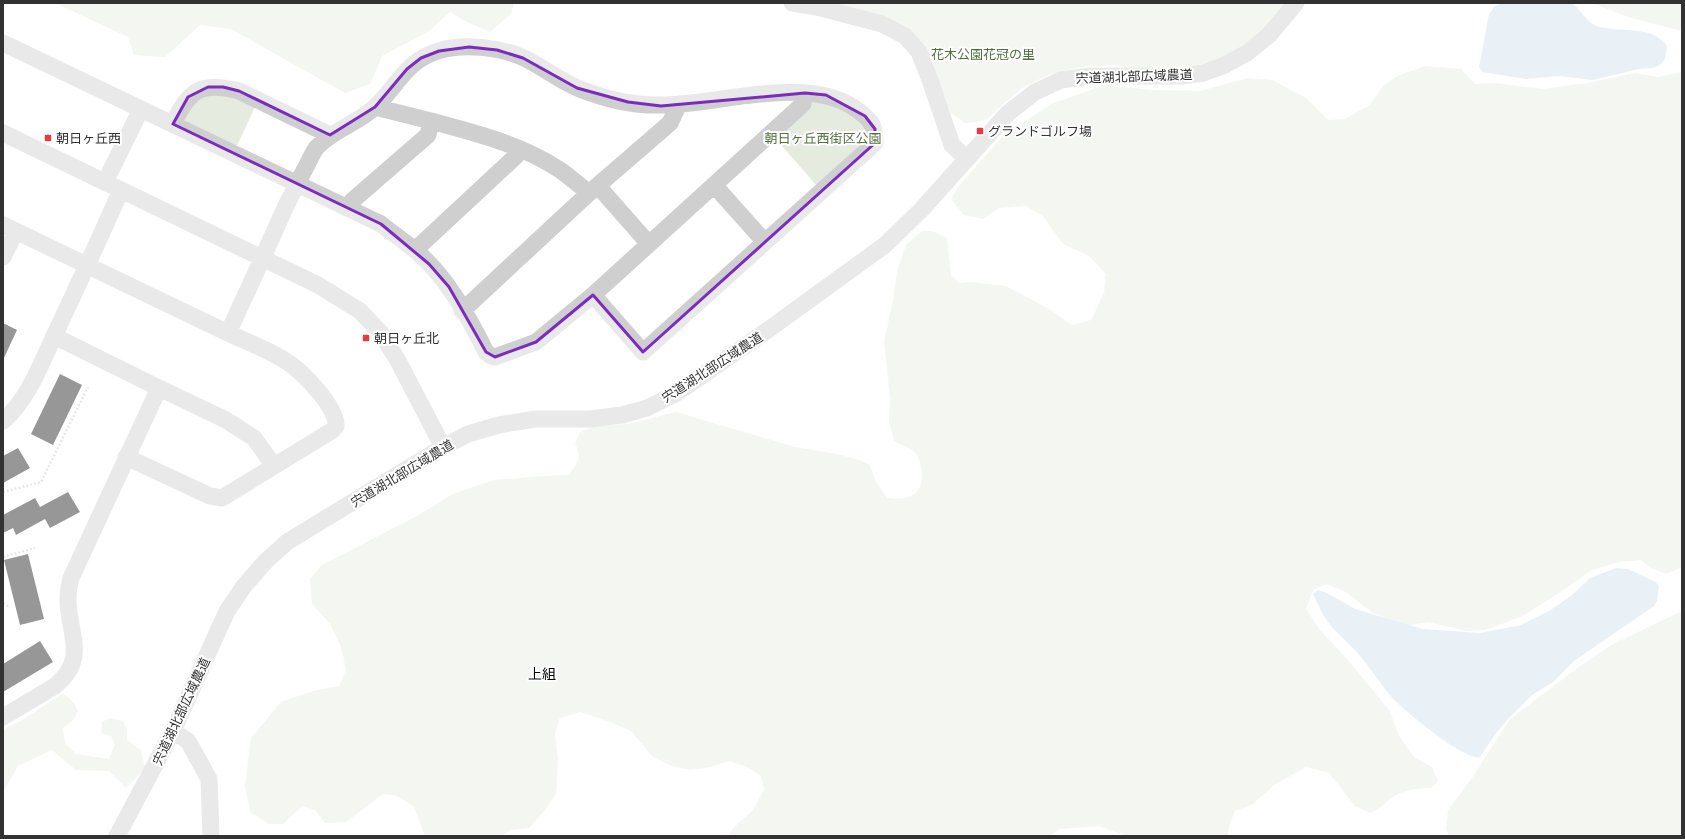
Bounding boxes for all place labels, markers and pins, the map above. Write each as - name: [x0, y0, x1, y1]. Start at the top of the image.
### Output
- place label: グランドゴルフ場: [988, 123, 1092, 141]
- marker: グランドゴルフ場: [975, 126, 985, 136]
- place label: 朝日ヶ丘西: [56, 130, 121, 148]
- marker: 朝日ヶ丘西: [43, 133, 53, 143]
- place label: 朝日ヶ丘北: [374, 330, 439, 348]
- marker: 朝日ヶ丘北: [361, 333, 371, 343]

